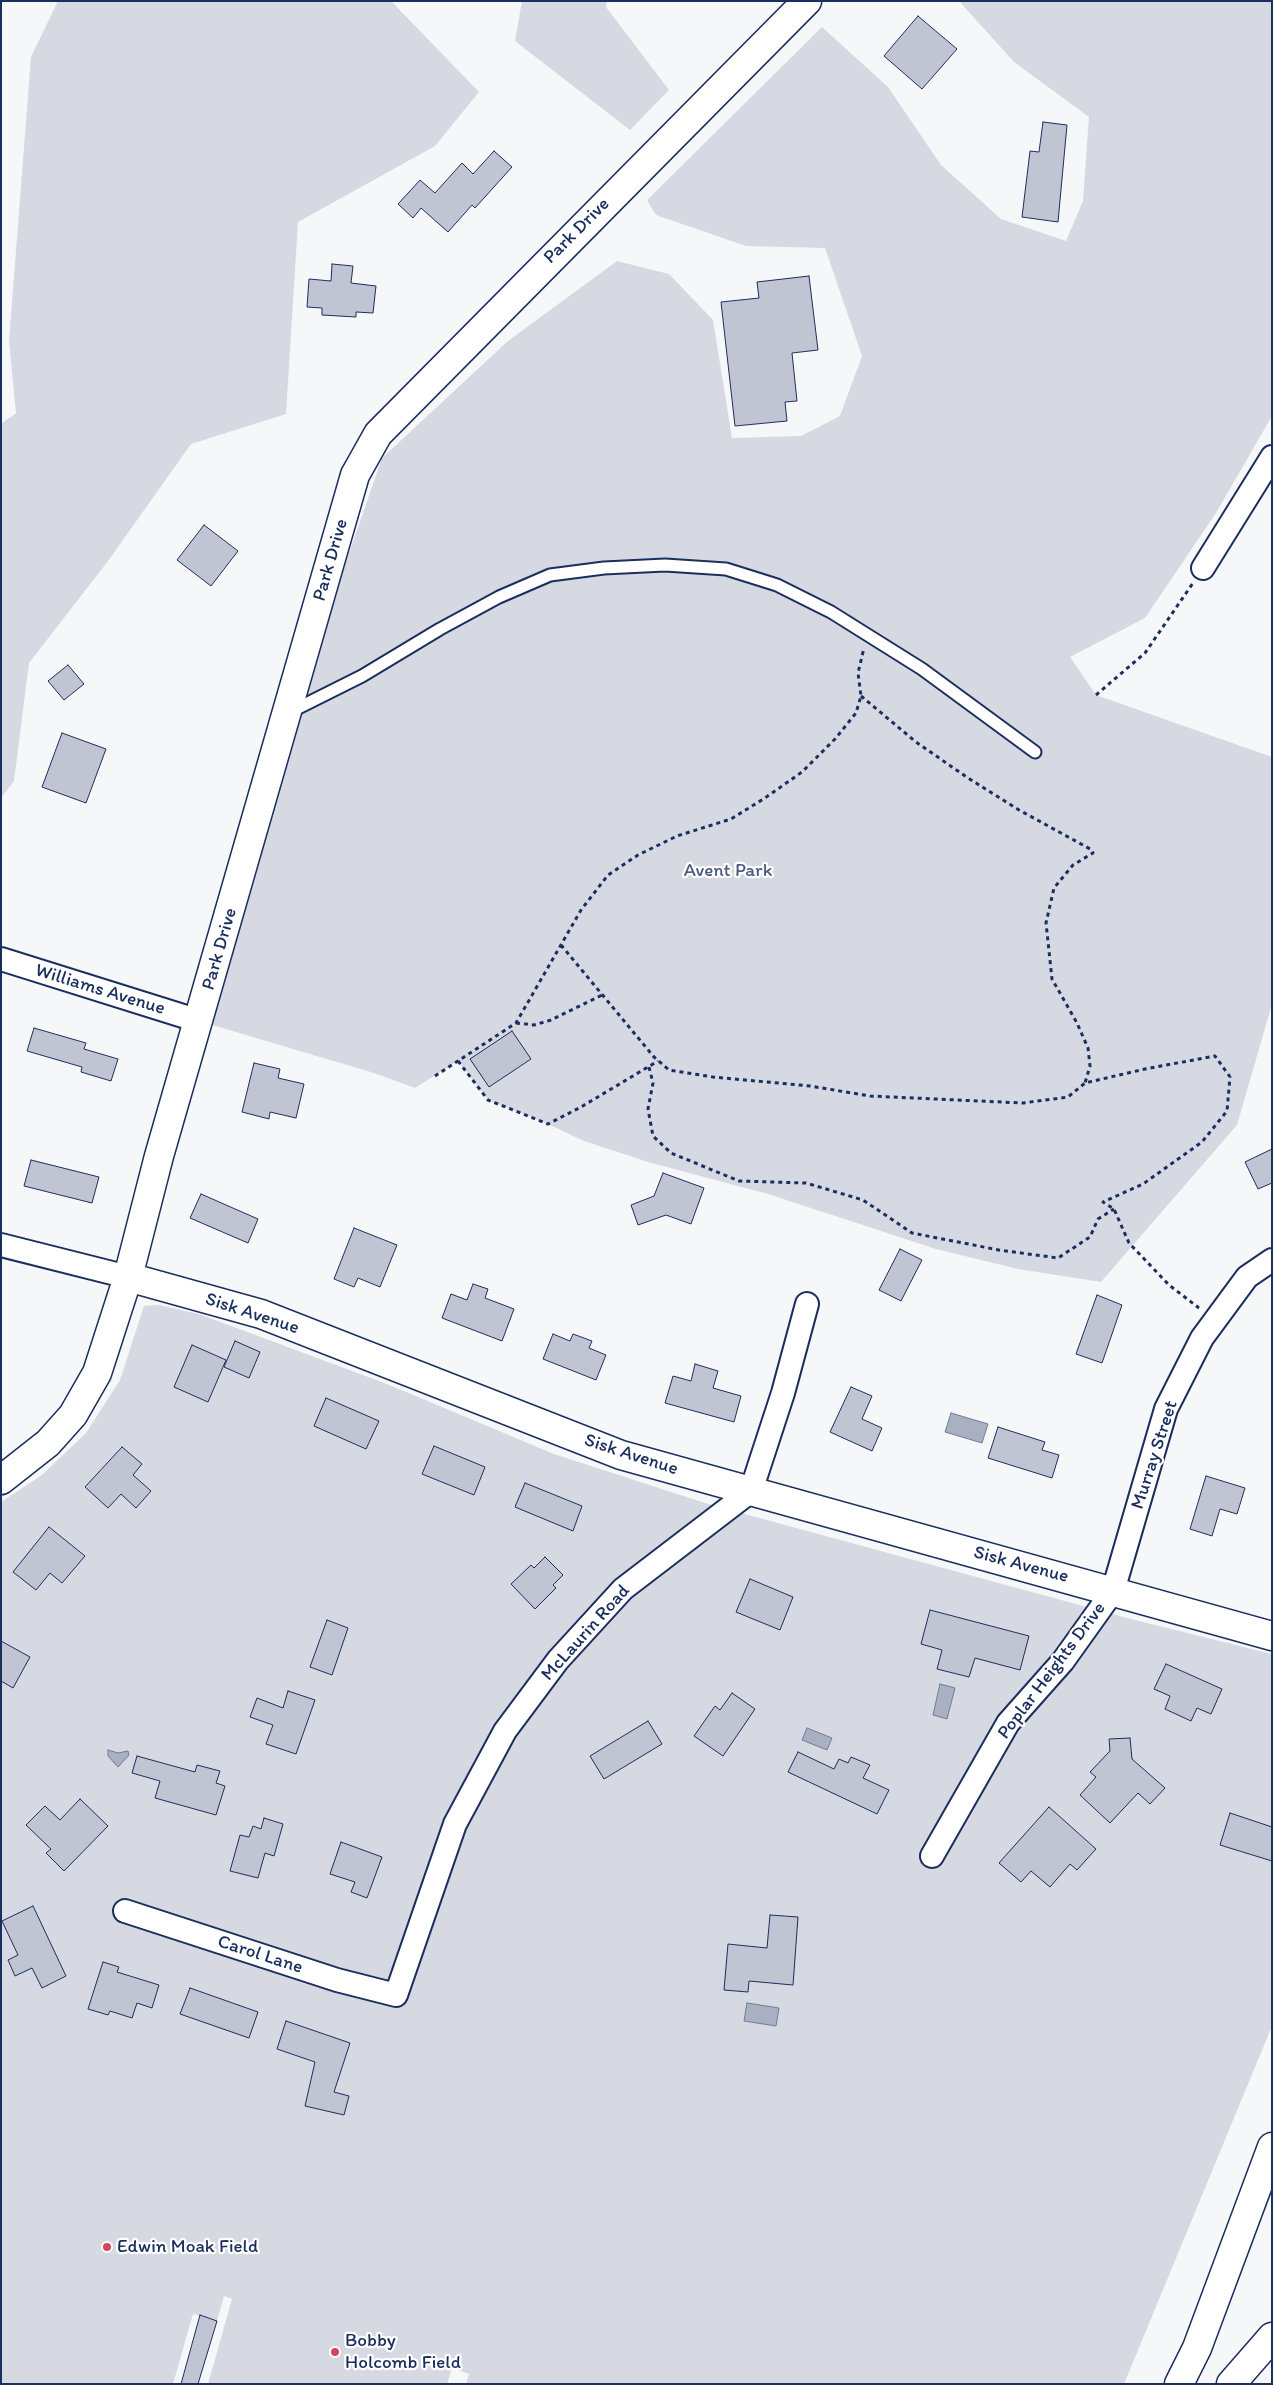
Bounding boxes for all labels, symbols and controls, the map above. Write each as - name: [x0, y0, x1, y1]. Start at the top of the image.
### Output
- street label: Park Drive: [539, 193, 615, 269]
- street label: Park Drive: [308, 516, 354, 604]
- park label: Avent Park: [684, 860, 772, 882]
- street label: Park Drive: [197, 905, 243, 993]
- street label: Williams Avenue: [32, 959, 168, 1021]
- street label: Sisk Avenue: [202, 1288, 302, 1340]
- street label: Murray Street: [1127, 1398, 1183, 1512]
- street label: Sisk Avenue: [581, 1429, 681, 1481]
- street label: Sisk Avenue: [971, 1541, 1071, 1589]
- street label: McLaurin Road: [537, 1580, 635, 1686]
- street label: Poplar Heights Drive: [993, 1598, 1111, 1744]
- street label: Carol Lane: [215, 1931, 305, 1979]
- place label: Edwin Moak Field: [117, 2236, 258, 2258]
- marker: Edwin Moak Field: [101, 2241, 113, 2253]
- place label: Bobby Holcomb Field: [345, 2330, 461, 2374]
- marker: Bobby Holcomb Field: [329, 2346, 341, 2358]

